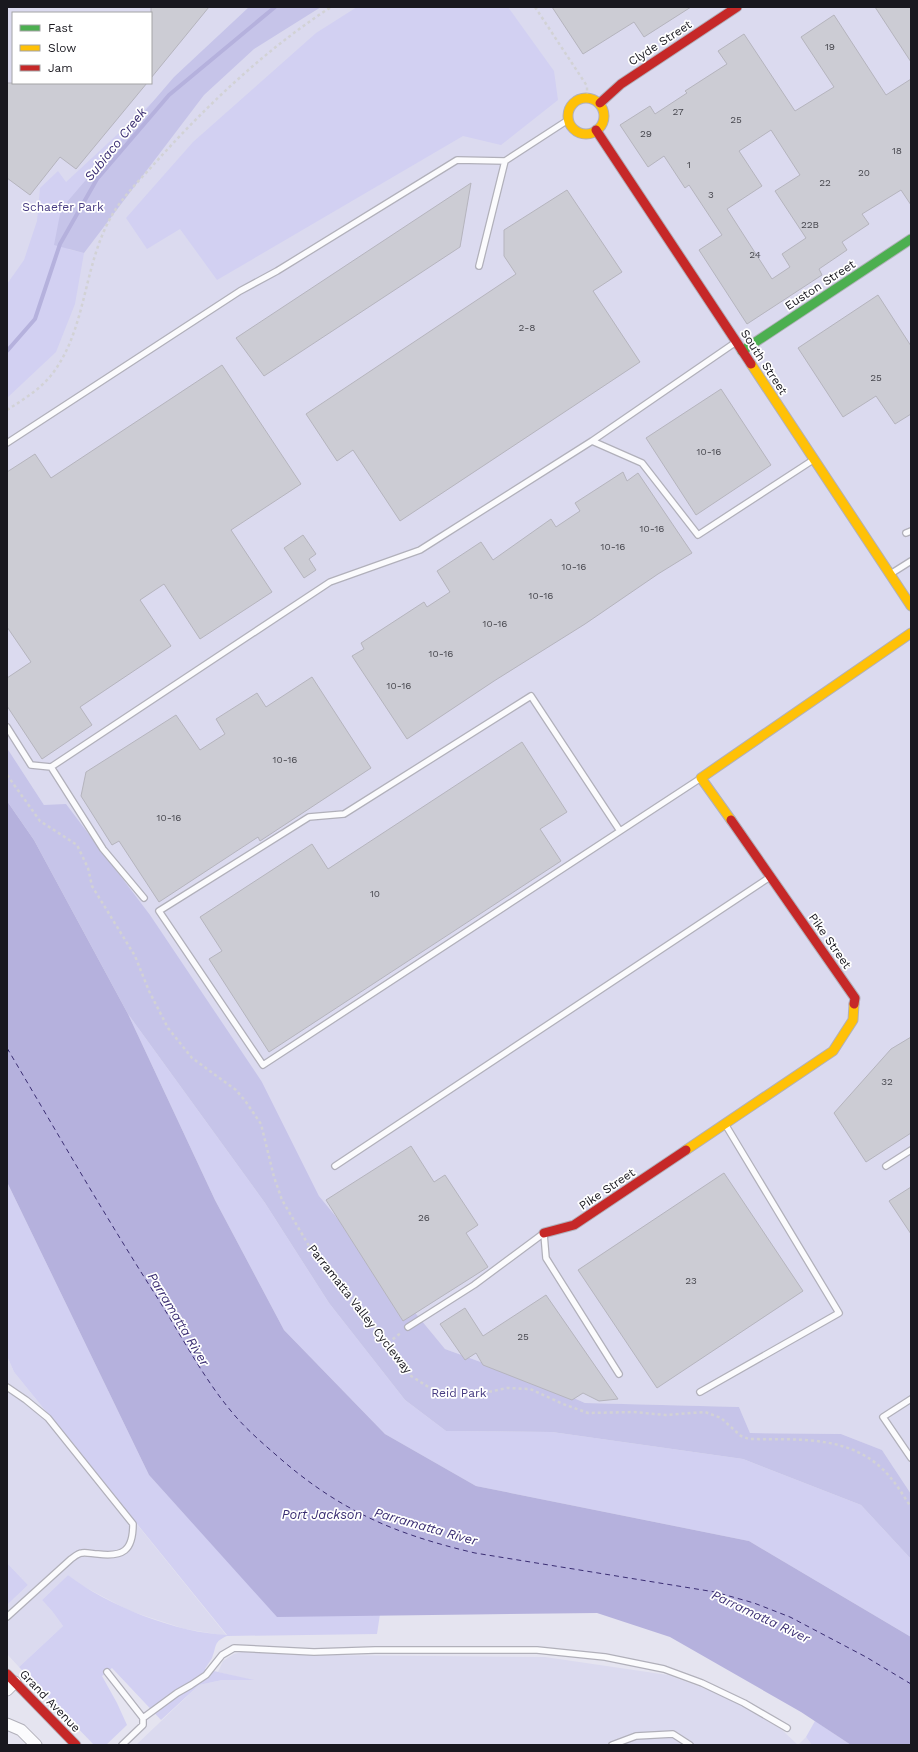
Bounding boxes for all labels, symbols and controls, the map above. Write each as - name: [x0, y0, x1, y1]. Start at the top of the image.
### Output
- legend: [12, 12, 152, 84]
- street label: Clyde Street: [626, 17, 694, 69]
- text: Fast: [48, 21, 73, 35]
- text: Slow: [48, 41, 76, 55]
- house number: 19: [825, 41, 835, 52]
- text: Jam: [48, 61, 73, 75]
- water label: Subiaco Creek: [81, 104, 150, 184]
- house number: 27: [672, 106, 684, 117]
- house number: 25: [730, 114, 742, 125]
- house number: 29: [640, 128, 652, 139]
- house number: 18: [892, 145, 902, 156]
- house number: 1: [687, 159, 691, 170]
- house number: 20: [858, 167, 870, 178]
- house number: 22: [819, 177, 831, 188]
- house number: 3: [708, 189, 714, 200]
- park label: Schaefer Park: [22, 200, 104, 214]
- house number: 22B: [801, 219, 819, 230]
- house number: 24: [749, 249, 761, 260]
- street label: Euston Street: [782, 257, 858, 313]
- house number: 2-8: [519, 322, 535, 333]
- street label: South Street: [738, 327, 790, 397]
- house number: 25: [870, 372, 882, 383]
- house number: 10-16: [697, 446, 721, 457]
- house number: 10-16: [640, 523, 664, 534]
- house number: 10-16: [601, 541, 625, 552]
- house number: 10-16: [562, 561, 586, 572]
- house number: 10-16: [529, 590, 553, 601]
- house number: 10-16: [483, 618, 507, 629]
- house number: 10-16: [429, 648, 453, 659]
- house number: 10-16: [387, 680, 411, 691]
- house number: 10-16: [273, 754, 297, 765]
- house number: 10-16: [157, 812, 181, 823]
- house number: 10: [370, 888, 380, 899]
- street label: Pike Street: [806, 911, 854, 971]
- house number: 32: [881, 1076, 893, 1087]
- street label: Pike Street: [576, 1165, 638, 1213]
- house number: 26: [418, 1212, 430, 1223]
- street label: Parramatta Valley Cycleway: [305, 1242, 415, 1377]
- water label: Parramatta River: [145, 1270, 213, 1370]
- house number: 23: [685, 1275, 697, 1286]
- house number: 25: [517, 1331, 529, 1342]
- park label: Reid Park: [431, 1386, 487, 1400]
- water label: Parramatta River: [373, 1505, 480, 1549]
- water label: Port Jackson: [282, 1507, 362, 1522]
- water label: Parramatta River: [709, 1587, 813, 1646]
- street label: Grand Avenue: [17, 1667, 83, 1735]

